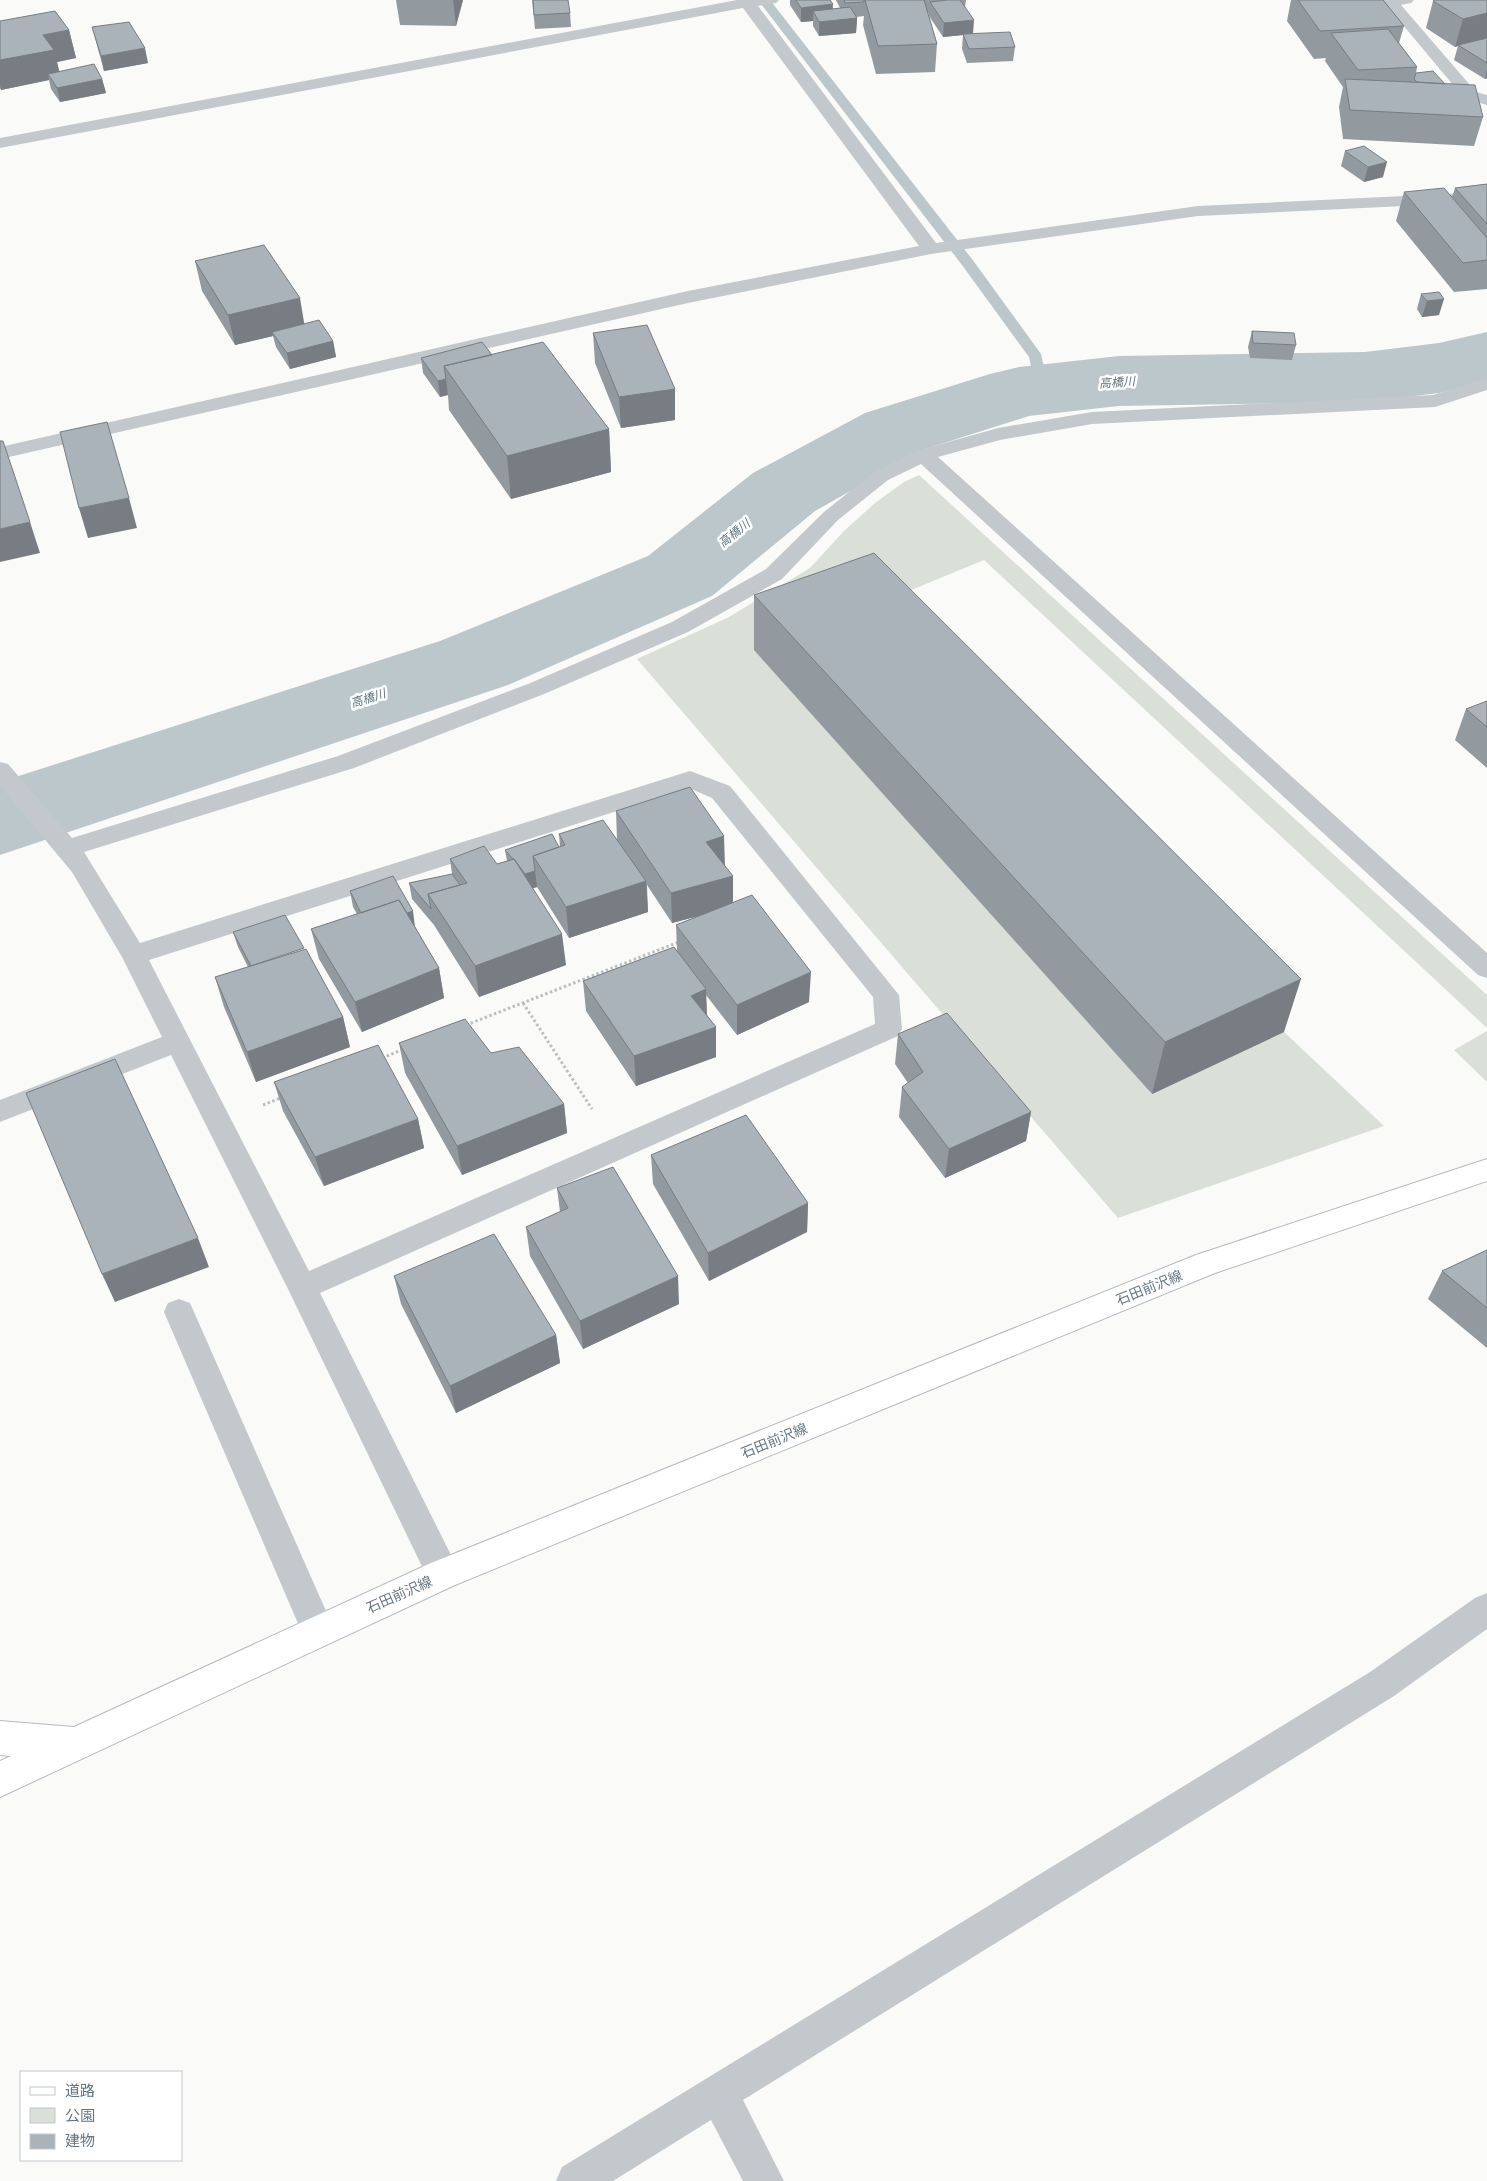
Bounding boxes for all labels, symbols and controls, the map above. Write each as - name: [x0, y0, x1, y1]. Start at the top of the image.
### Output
- water label: 高橋川: [1098, 372, 1138, 392]
- water label: 高橋川: [715, 514, 755, 551]
- water label: 高橋川: [348, 684, 390, 712]
- street label: 石田前沢線: [1113, 1265, 1185, 1309]
- street label: 石田前沢線: [738, 1418, 810, 1462]
- street label: 石田前沢線: [363, 1571, 435, 1617]
- legend: [20, 2071, 182, 2161]
- text: 道路: [65, 2080, 95, 2101]
- text: 公園: [65, 2105, 95, 2126]
- text: 建物: [65, 2130, 95, 2151]

